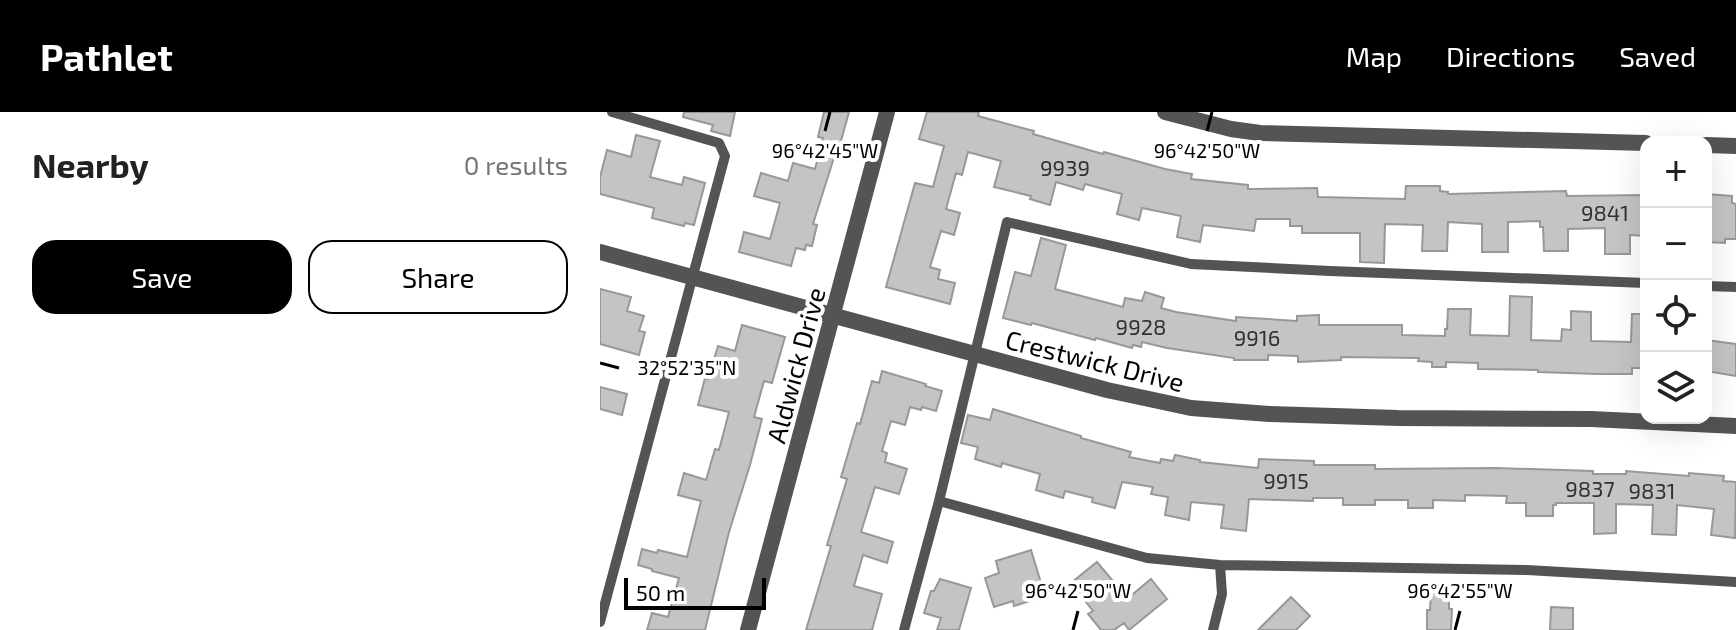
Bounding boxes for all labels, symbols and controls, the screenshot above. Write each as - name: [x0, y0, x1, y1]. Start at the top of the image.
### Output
- text: Pathlet: [40, 33, 173, 79]
- text: Map: [1346, 39, 1402, 73]
- text: Directions: [1446, 39, 1575, 73]
- text: Saved: [1619, 39, 1696, 73]
- map controls: [1640, 136, 1712, 424]
- button: +: [1640, 136, 1712, 208]
- text: 96°42'45"W: [772, 138, 878, 162]
- text: 96°42'50"W: [1154, 138, 1260, 162]
- text: Nearby: [32, 144, 149, 185]
- text: 0 results: [464, 149, 568, 180]
- house number: 9939: [1040, 154, 1090, 180]
- house number: 9841: [1581, 199, 1629, 225]
- button: −: [1640, 208, 1712, 280]
- button: Save: [32, 240, 292, 314]
- button: Share: [308, 240, 568, 314]
- button: locate: [1640, 280, 1712, 352]
- street label: Aldwick Drive: [759, 284, 831, 446]
- house number: 9928: [1116, 313, 1166, 339]
- street label: Crestwick Drive: [1002, 323, 1188, 397]
- house number: 9916: [1234, 324, 1280, 350]
- button: layers: [1640, 352, 1712, 424]
- text: 32°52'35"N: [638, 355, 736, 379]
- house number: 9915: [1263, 467, 1309, 493]
- house number: 9837: [1565, 475, 1615, 501]
- house number: 9831: [1629, 477, 1675, 503]
- scale bar: [624, 574, 766, 610]
- text: 96°42'50"W: [1025, 578, 1131, 602]
- text: 96°42'55"W: [1407, 578, 1513, 602]
- text: 50 m: [636, 579, 685, 605]

